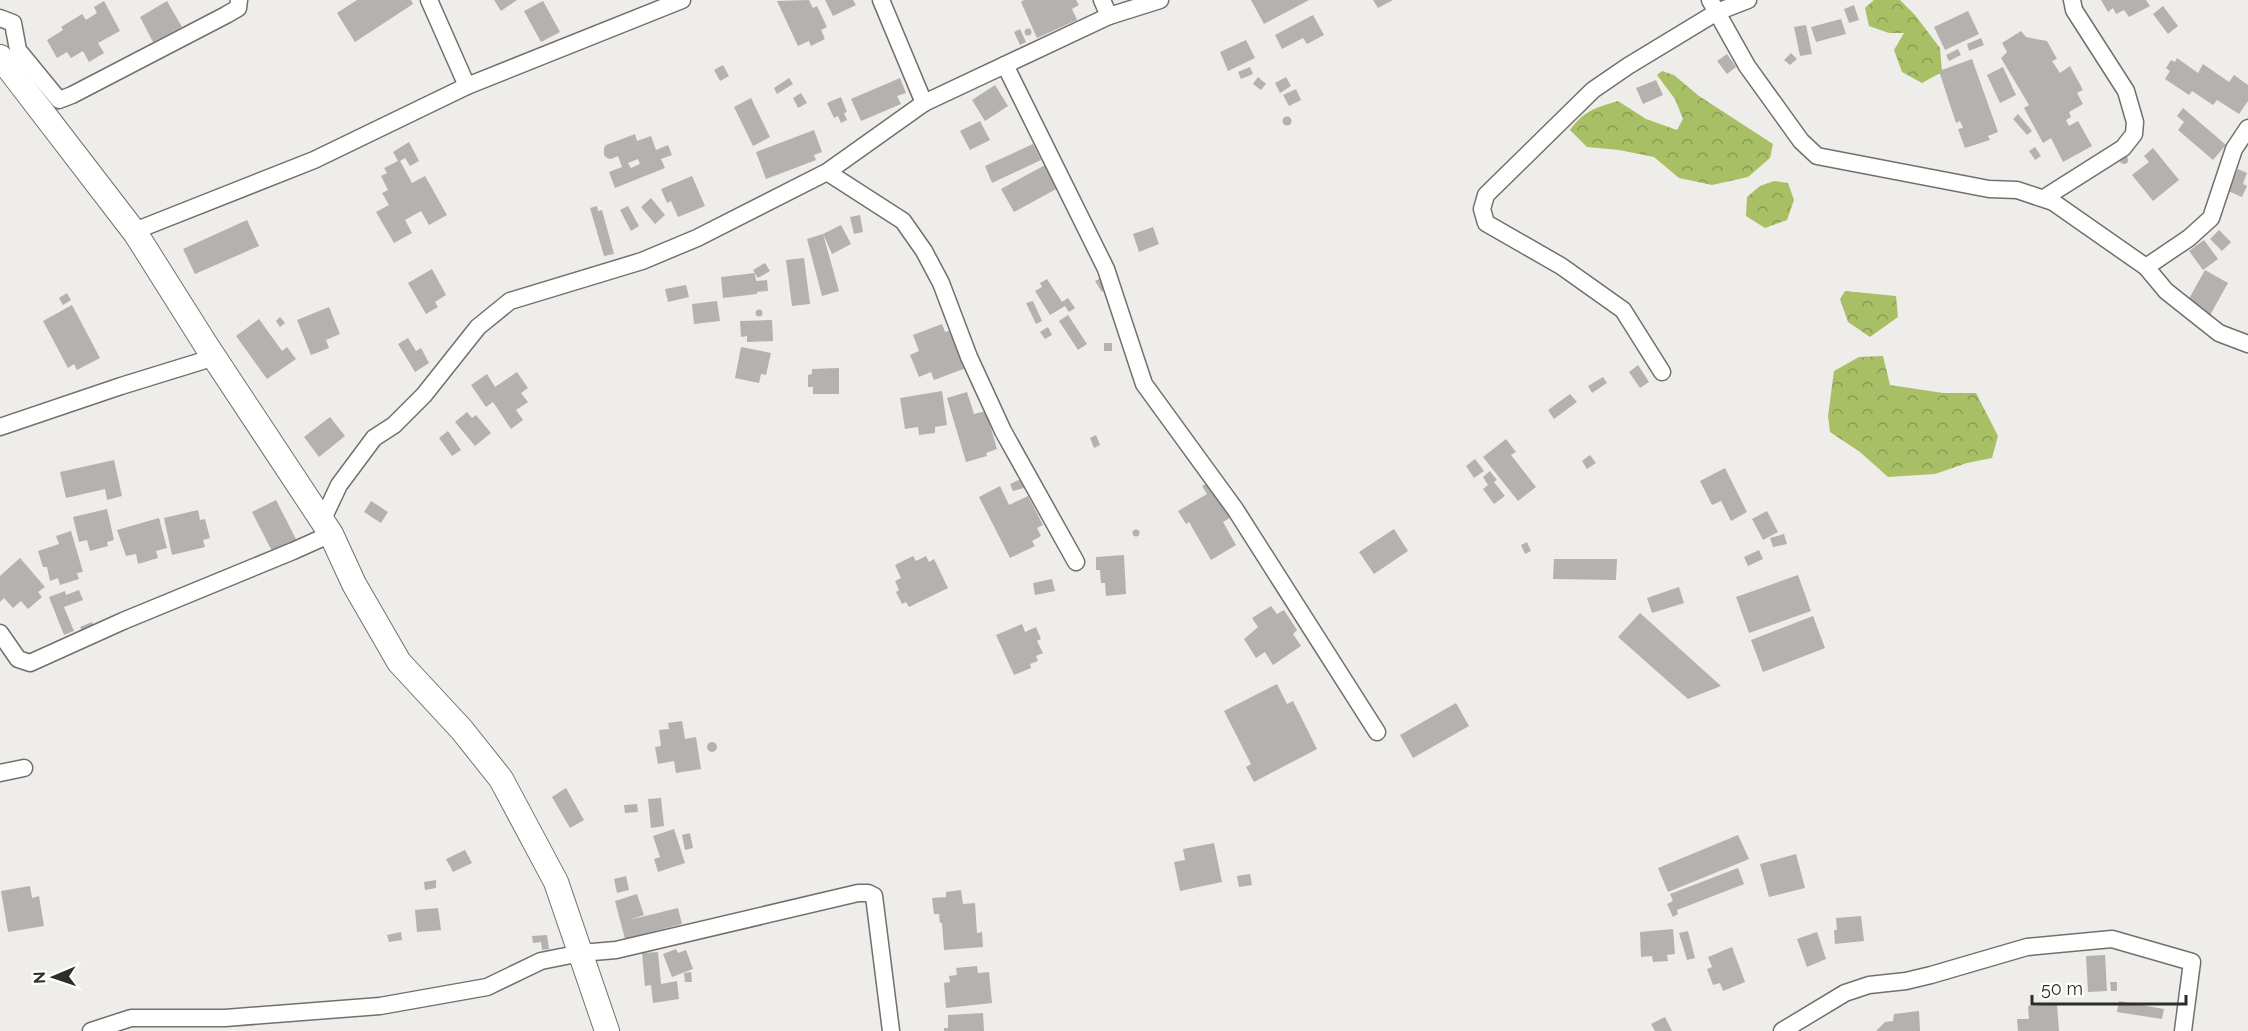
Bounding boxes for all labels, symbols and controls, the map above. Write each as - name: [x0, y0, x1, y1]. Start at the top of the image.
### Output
- north arrow: [24, 947, 84, 1007]
- scale bar: [2032, 968, 2186, 1006]
- text: N: [30, 971, 49, 984]
- text: 50 m: [2041, 978, 2083, 999]

